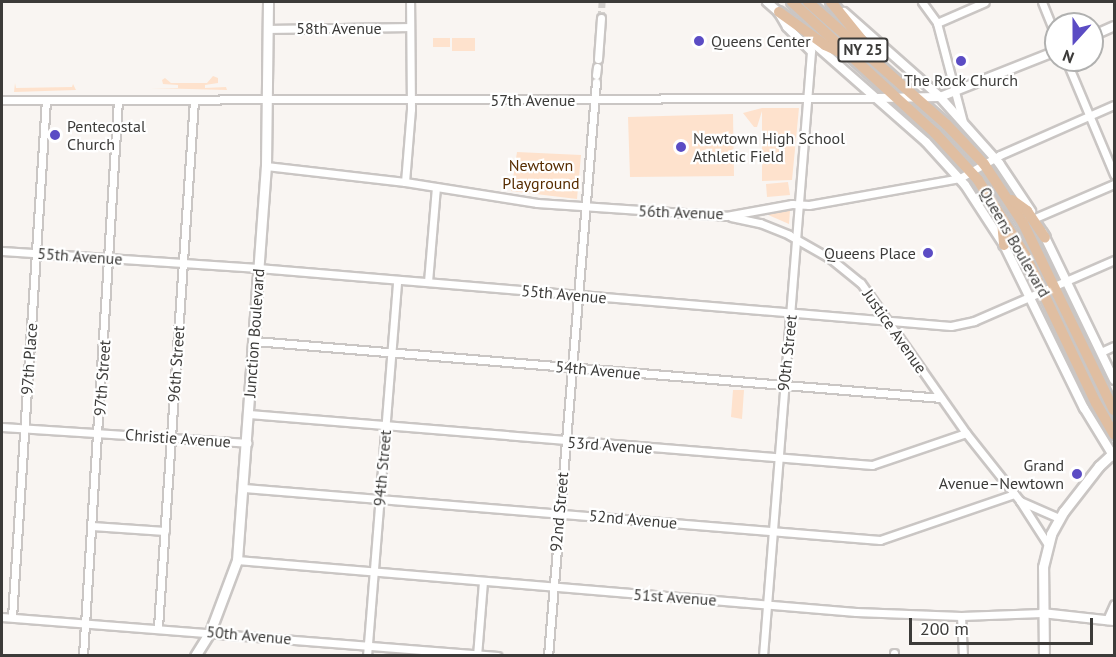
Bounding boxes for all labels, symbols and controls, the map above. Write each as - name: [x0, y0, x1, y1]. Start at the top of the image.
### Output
- north arrow: [1044, 12, 1104, 72]
- street label: 58th Avenue: [296, 18, 382, 38]
- place label: Queens Center: [711, 31, 811, 51]
- marker: Queens Center: [692, 34, 706, 48]
- road number: NY 25: [836, 38, 890, 62]
- text: N: [1060, 46, 1077, 68]
- marker: The Rock Church: [954, 54, 968, 68]
- place label: The Rock Church: [904, 70, 1018, 90]
- street label: 57th Avenue: [490, 90, 576, 110]
- place label: Pentecostal Church: [67, 116, 146, 154]
- marker: Pentecostal Church: [48, 128, 62, 142]
- place label: Newtown High School Athletic Field: [693, 128, 845, 166]
- marker: Newtown High School Athletic Field: [674, 140, 688, 154]
- park label: Newtown Playground: [502, 155, 580, 193]
- street label: Queens Boulevard: [976, 183, 1054, 301]
- street label: 56th Avenue: [638, 201, 724, 223]
- street label: 55th Avenue: [37, 243, 123, 269]
- place label: Queens Place: [824, 243, 916, 263]
- marker: Queens Place: [921, 246, 935, 260]
- street label: Junction Boulevard: [240, 268, 268, 398]
- street label: 55th Avenue: [520, 281, 608, 307]
- street label: Justice Avenue: [859, 285, 931, 377]
- street label: 90th Street: [773, 314, 801, 392]
- street label: 97th Place: [17, 322, 41, 396]
- street label: 96th Street: [164, 325, 188, 403]
- street label: 97th Street: [90, 339, 114, 417]
- street label: 54th Avenue: [554, 357, 642, 383]
- street label: Christie Avenue: [124, 425, 232, 451]
- street label: 94th Street: [369, 429, 395, 507]
- street label: 53rd Avenue: [567, 432, 653, 458]
- place label: Grand Avenue–Newtown: [939, 455, 1064, 493]
- marker: Grand Avenue–Newtown: [1068, 465, 1086, 483]
- street label: 92nd Street: [546, 471, 572, 553]
- street label: 52nd Avenue: [588, 506, 678, 532]
- street label: 51st Avenue: [633, 584, 717, 610]
- scale bar: [912, 606, 1096, 644]
- text: 200 m: [920, 617, 969, 640]
- street label: 50th Avenue: [205, 622, 293, 648]

